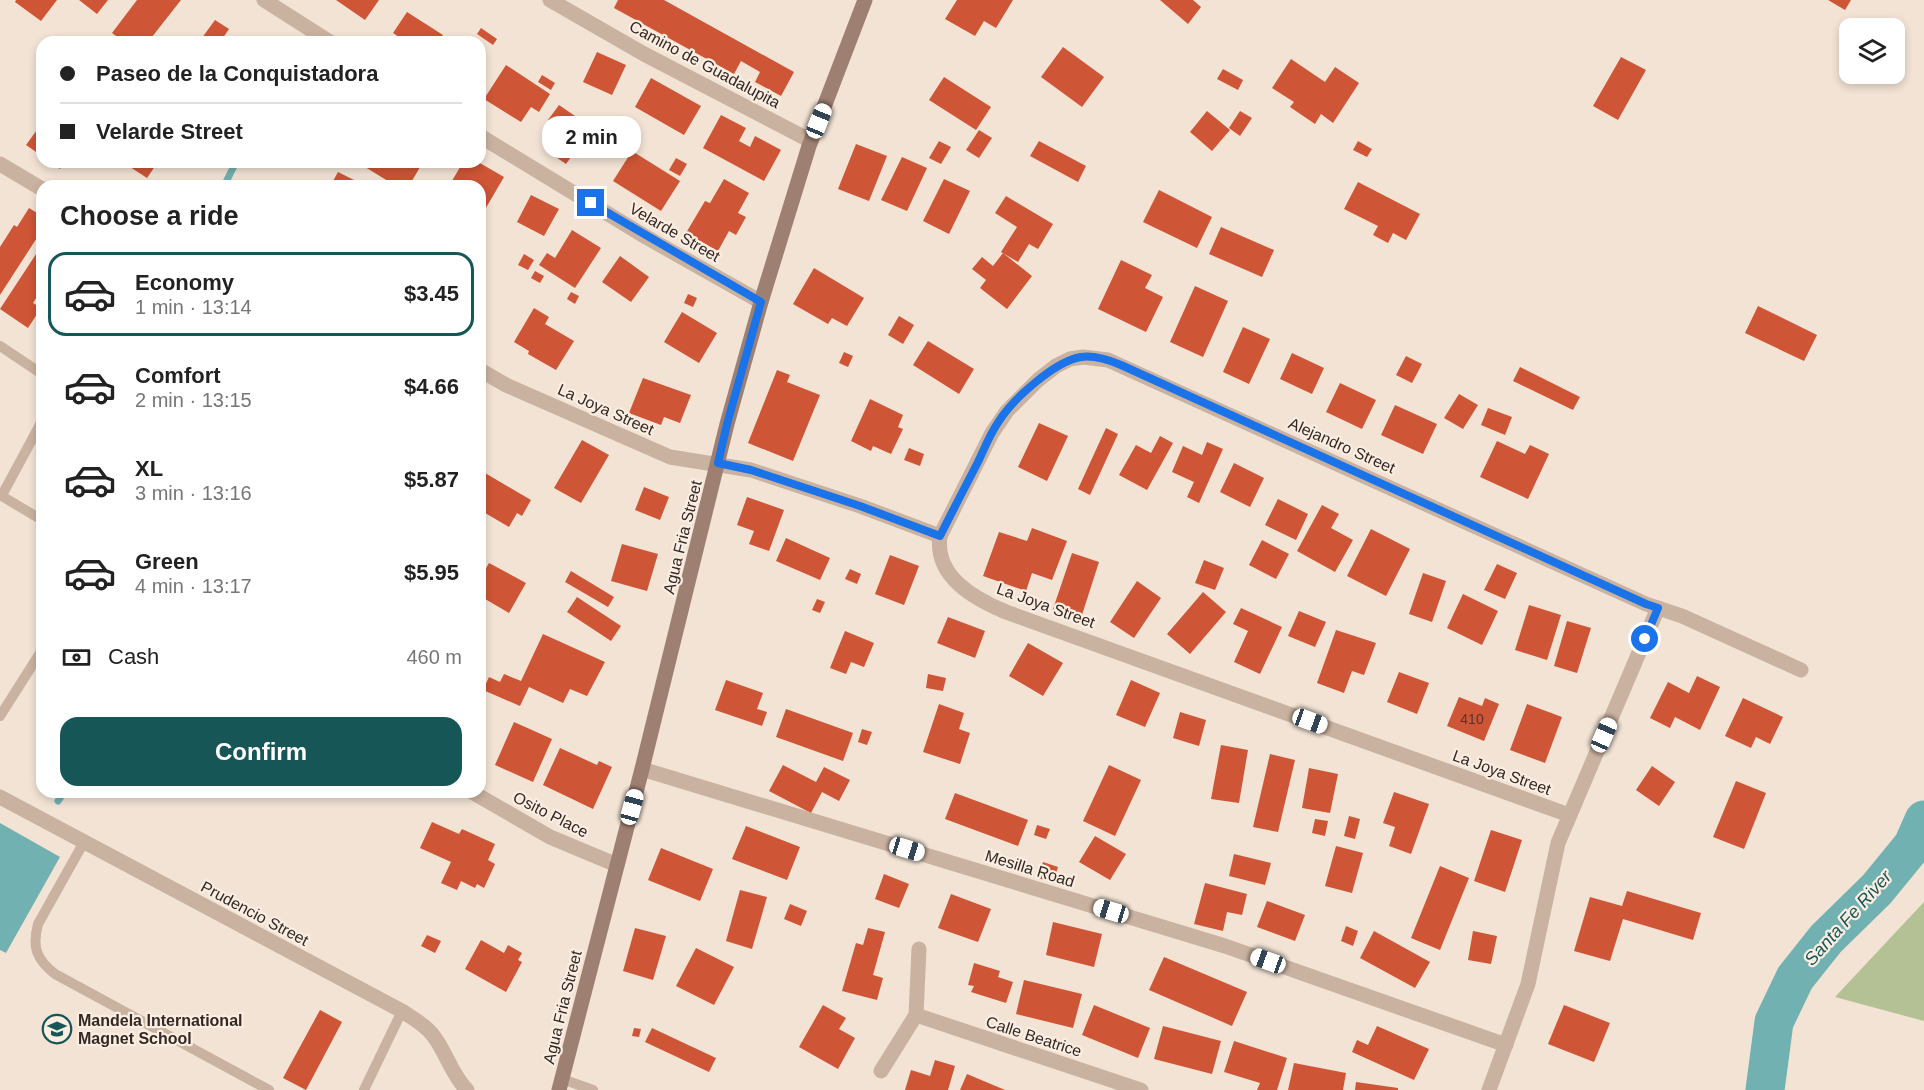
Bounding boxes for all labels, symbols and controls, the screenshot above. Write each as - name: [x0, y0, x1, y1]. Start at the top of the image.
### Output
- street label: Camino de Guadalupita: [627, 17, 783, 111]
- map controls: [1839, 18, 1905, 84]
- button: layers: [1839, 18, 1905, 84]
- text: Paseo de la Conquistadora: [96, 61, 378, 86]
- car: [804, 101, 834, 141]
- callout: 2 min: [542, 116, 640, 158]
- text: Velarde Street: [96, 119, 243, 144]
- text: 2 min: [565, 126, 618, 148]
- route end: [577, 189, 604, 216]
- street label: Velarde Street: [627, 200, 723, 265]
- text: Choose a ride: [60, 201, 239, 231]
- icon: car: [63, 267, 117, 321]
- text: Economy: [135, 270, 234, 295]
- text: $3.45: [404, 281, 459, 306]
- text: 1 min · 13:14: [135, 296, 252, 318]
- icon: car: [63, 360, 117, 414]
- text: Comfort: [135, 363, 221, 388]
- text: $4.66: [404, 374, 459, 399]
- street label: La Joya Street: [555, 381, 657, 438]
- text: 2 min · 13:15: [135, 389, 252, 411]
- street label: Alejandro Street: [1286, 414, 1398, 477]
- icon: car: [63, 453, 117, 507]
- text: XL: [135, 456, 163, 481]
- text: $5.87: [404, 467, 459, 492]
- street label: Agua Fria Street: [660, 478, 705, 596]
- text: 3 min · 13:16: [135, 482, 252, 504]
- icon: car: [63, 546, 117, 600]
- text: Green: [135, 549, 199, 574]
- text: $5.95: [404, 560, 459, 585]
- text: 4 min · 13:17: [135, 575, 252, 597]
- street label: La Joya Street: [994, 580, 1098, 631]
- route start: [1631, 625, 1658, 652]
- icon: cash: [60, 641, 93, 674]
- text: Cash: [108, 644, 159, 669]
- text: 460 m: [406, 646, 462, 668]
- car: [1290, 706, 1330, 736]
- house number: 410: [1460, 711, 1484, 727]
- car: [1588, 715, 1620, 755]
- button: Confirm: [60, 717, 462, 786]
- street label: La Joya Street: [1450, 747, 1554, 798]
- car: [619, 787, 645, 827]
- street label: Osito Place: [510, 788, 591, 841]
- car: [887, 835, 927, 863]
- street label: Mesilla Road: [983, 847, 1077, 890]
- water label: Santa Fe River: [1800, 866, 1896, 969]
- street label: Prudencio Street: [198, 878, 312, 949]
- car: [1091, 897, 1131, 925]
- car: [1248, 946, 1288, 976]
- street label: Agua Fria Street: [540, 948, 585, 1066]
- place label: Mandela International Magnet School: [78, 1012, 242, 1047]
- school or university icon: Mandela International Magnet School: [41, 1013, 73, 1045]
- street label: Calle Beatrice: [984, 1013, 1084, 1060]

